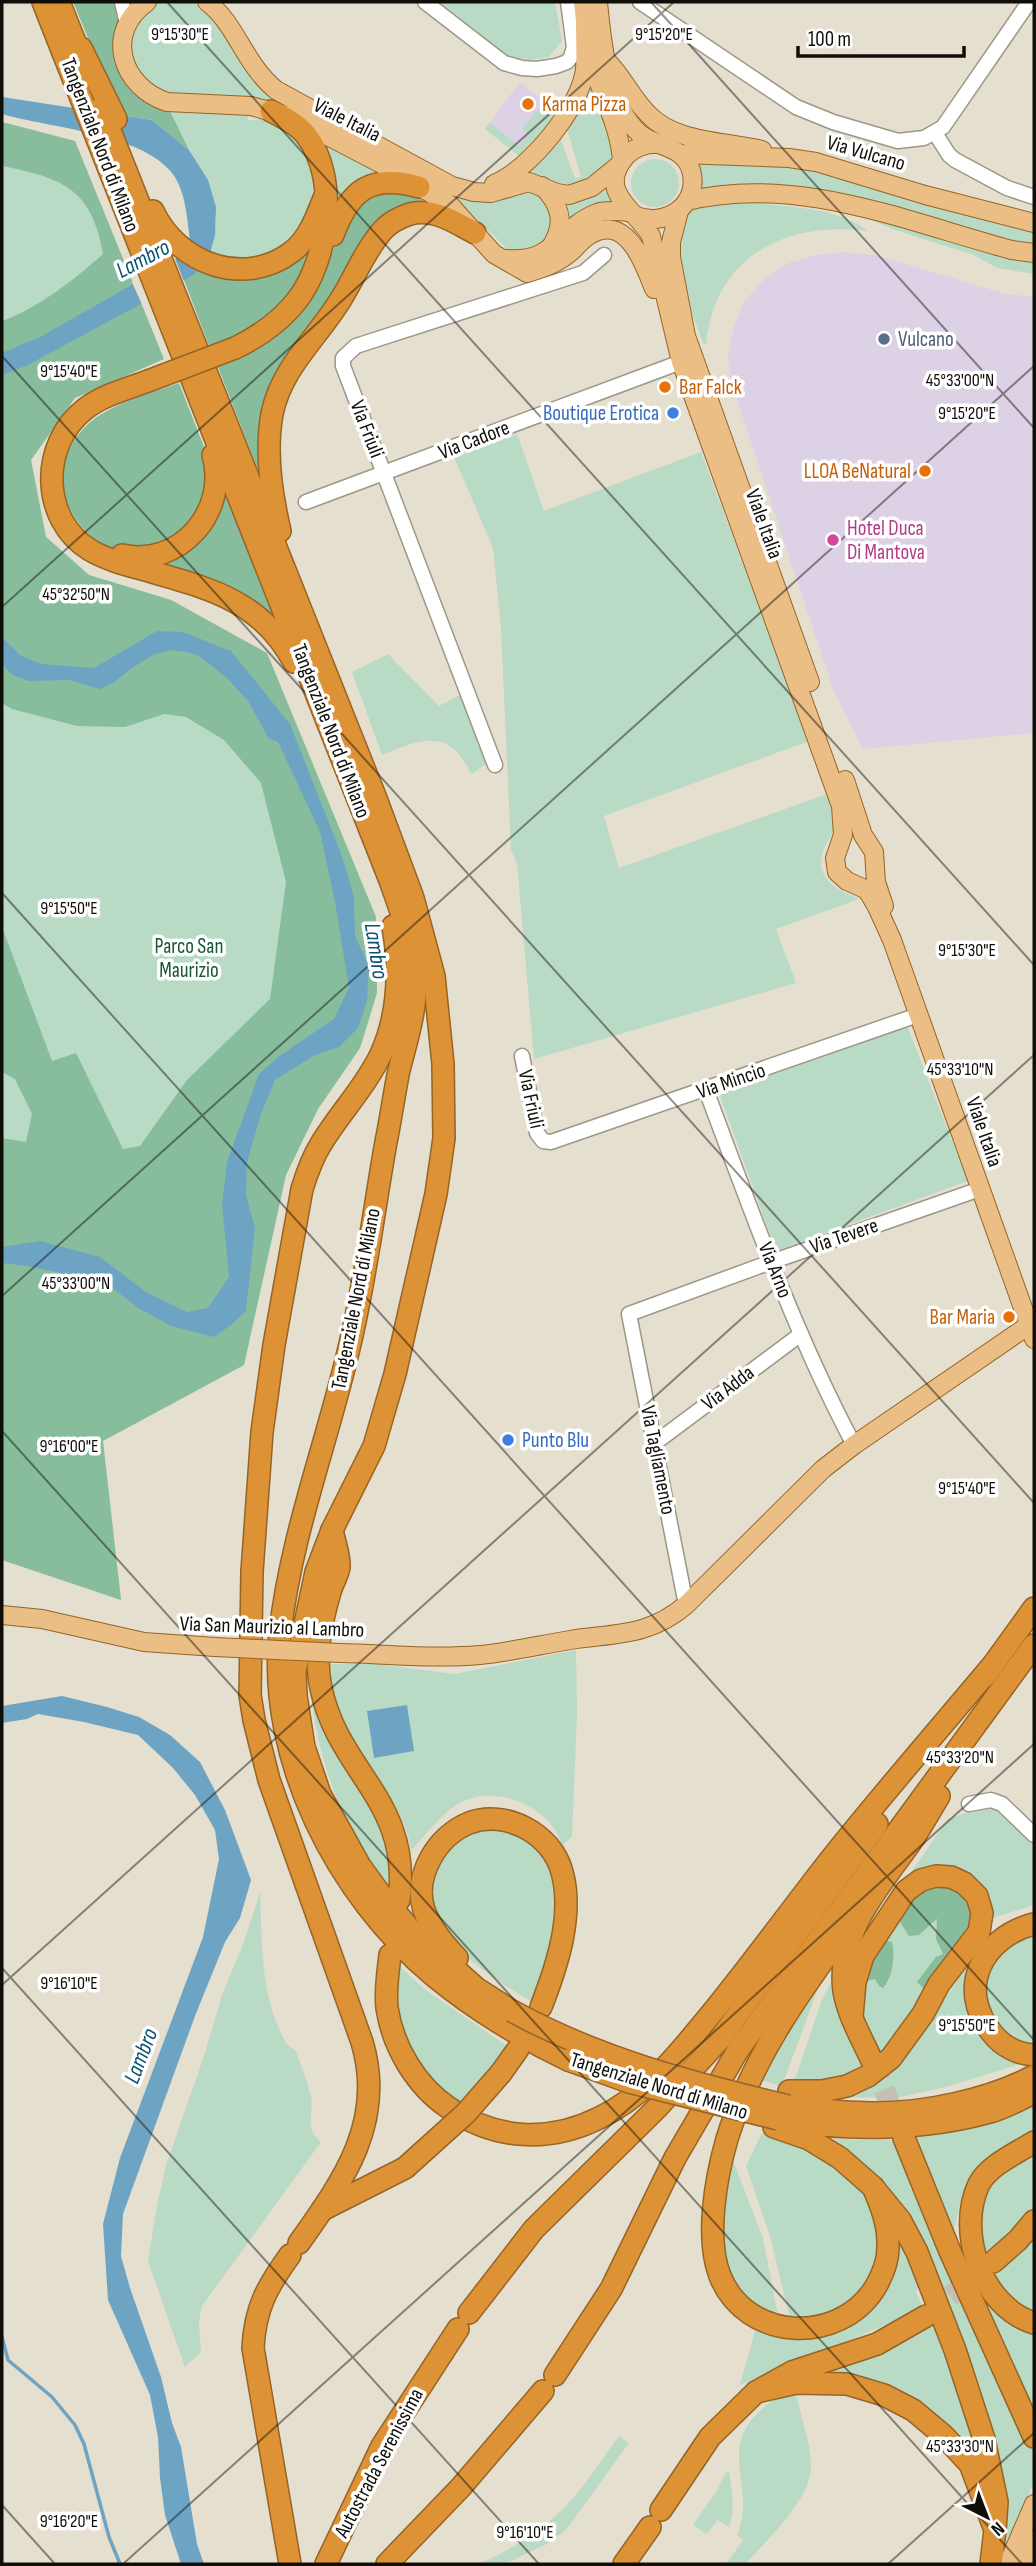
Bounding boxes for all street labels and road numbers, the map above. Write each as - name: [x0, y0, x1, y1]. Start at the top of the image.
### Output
- street label: Tangenziale Nord di Milano: [55, 54, 145, 236]
- street label: Viale Italia: [309, 92, 385, 148]
- street label: Via Vulcano: [824, 130, 908, 176]
- street label: Via Friuli: [345, 397, 389, 461]
- street label: Via Cadore: [435, 415, 513, 465]
- street label: Viale Italia: [740, 486, 788, 562]
- street label: Tangenziale Nord di Milano: [286, 640, 376, 822]
- street label: Via Mincio: [693, 1058, 769, 1104]
- street label: Via Friuli: [513, 1067, 549, 1131]
- street label: Viale Italia: [960, 1094, 1008, 1170]
- street label: Tangenziale Nord di Milano: [326, 1206, 386, 1392]
- street label: Via Tevere: [806, 1213, 882, 1259]
- street label: Via Arno: [753, 1238, 797, 1302]
- street label: Via Adda: [697, 1360, 759, 1416]
- street label: Via Tagliamento: [635, 1403, 681, 1517]
- street label: Via San Maurizio al Lambro: [179, 1611, 365, 1643]
- street label: Tangenziale Nord di Milano: [567, 2047, 751, 2125]
- street label: Autostrada Serenissima: [329, 2384, 429, 2543]

